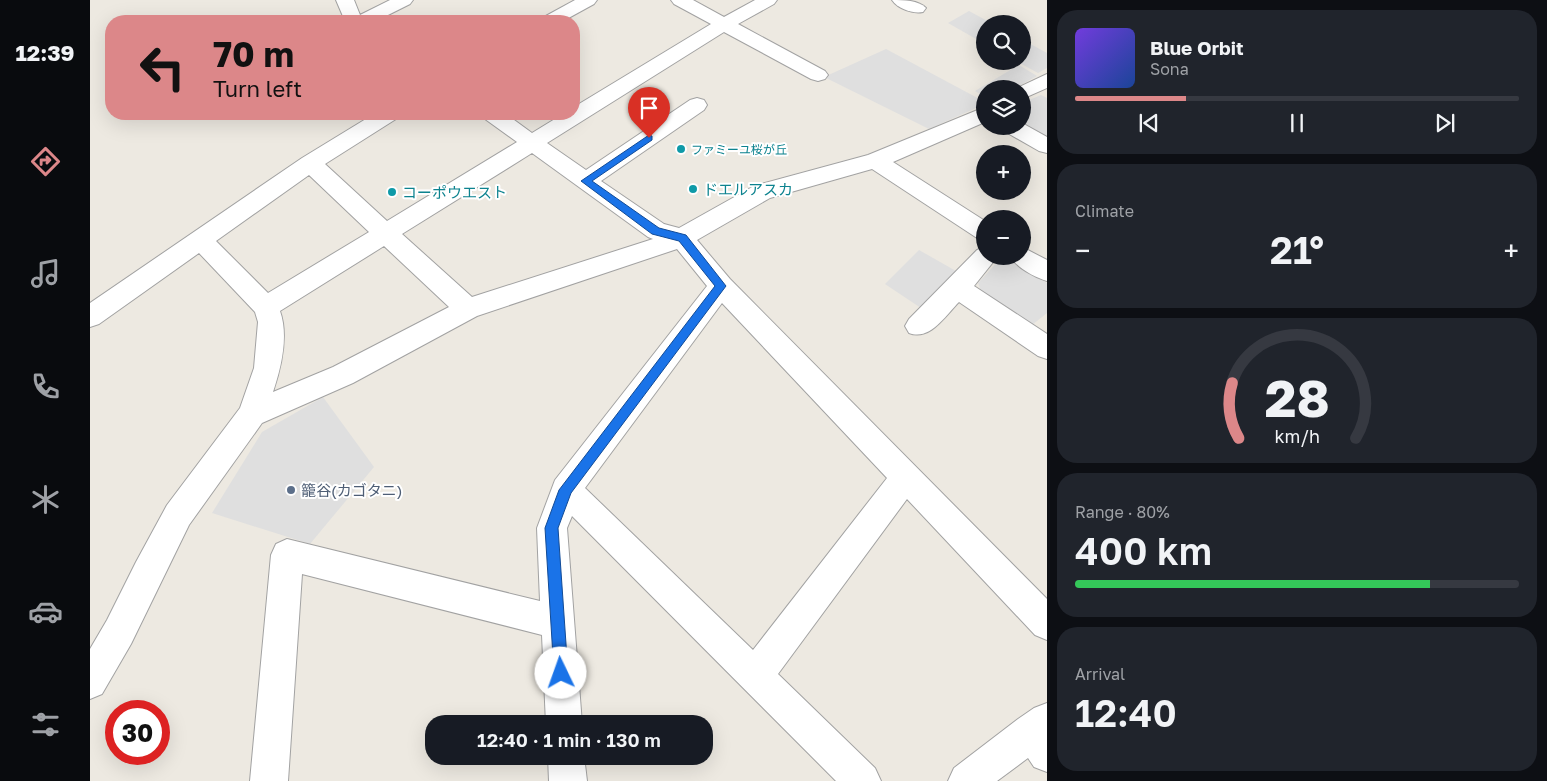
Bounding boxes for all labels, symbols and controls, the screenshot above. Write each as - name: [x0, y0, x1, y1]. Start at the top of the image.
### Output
- map controls: [976, 15, 1031, 265]
- button: search: [976, 15, 1031, 70]
- text: 70 m: [213, 33, 294, 75]
- icon: left: [130, 35, 195, 100]
- text: Blue Orbit: [1150, 36, 1244, 59]
- text: 12:39: [15, 39, 75, 66]
- text: Sona: [1150, 59, 1189, 79]
- text: Turn left: [213, 75, 302, 102]
- button: layers: [976, 80, 1031, 135]
- pin: [628, 87, 670, 138]
- icon: arrive: [635, 94, 663, 122]
- icon: previous: [1135, 109, 1163, 137]
- icon: pause: [1283, 109, 1311, 137]
- icon: next: [1431, 109, 1459, 137]
- place label: ファミーユ桜が丘: [691, 142, 787, 157]
- marker: ファミーユ桜が丘: [675, 143, 687, 155]
- icon: directions: [28, 144, 63, 179]
- button: +: [976, 145, 1031, 200]
- place label: ドエルアスカ: [703, 180, 793, 198]
- place label: コーポウエスト: [402, 183, 507, 201]
- marker: ドエルアスカ: [687, 183, 699, 195]
- marker: コーポウエスト: [386, 186, 398, 198]
- text: Climate: [1075, 201, 1134, 221]
- button: −: [976, 210, 1031, 265]
- text: 21°: [1270, 227, 1324, 272]
- text: −: [1075, 234, 1090, 267]
- text: +: [1504, 234, 1519, 267]
- icon: music: [28, 256, 63, 291]
- text: 28: [1264, 366, 1330, 428]
- icon: phone: [28, 369, 63, 404]
- text: km/h: [1274, 425, 1320, 447]
- place label: 籠谷(カゴタニ): [301, 481, 402, 499]
- icon: climate: [28, 482, 63, 517]
- marker: 籠谷(カゴタニ): [285, 484, 297, 496]
- text: Range · 80%: [1075, 502, 1170, 522]
- text: 400 km: [1075, 528, 1212, 573]
- icon: car: [28, 594, 63, 629]
- position arrow: [534, 646, 586, 698]
- text: Arrival: [1075, 664, 1125, 684]
- text: 12:40: [1075, 690, 1177, 735]
- speed limit sign: 30: [105, 700, 170, 765]
- icon: filters: [28, 707, 63, 742]
- text: 12:40 · 1 min · 130 m: [477, 728, 661, 751]

